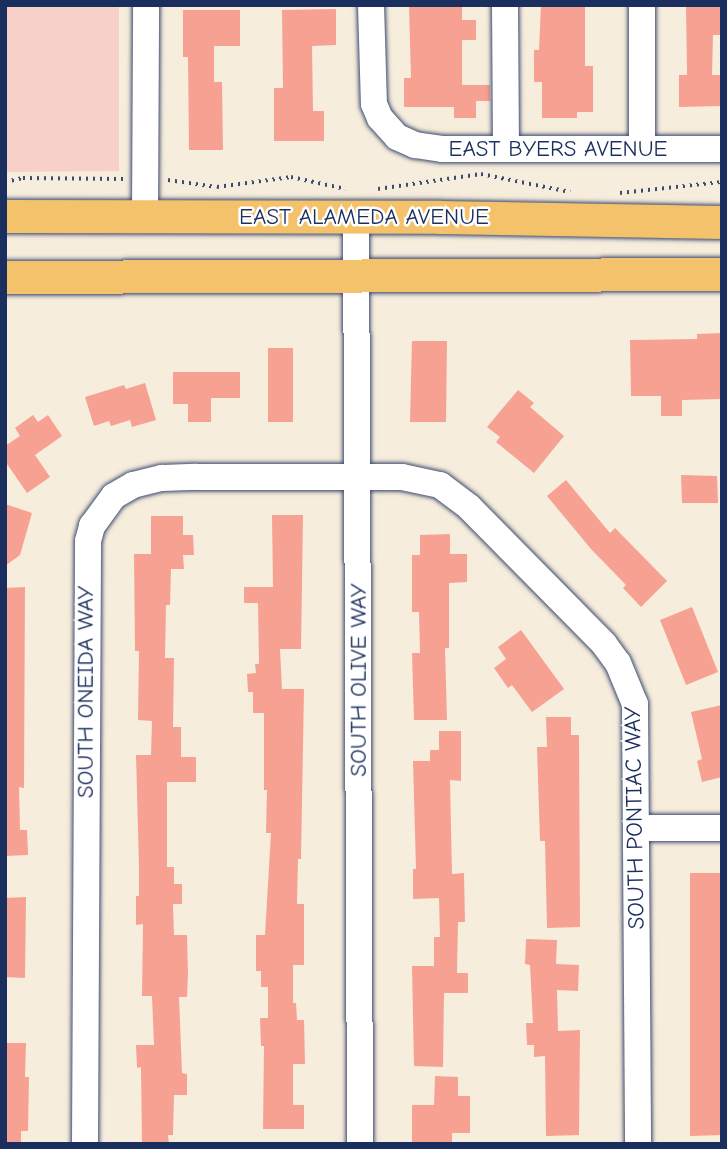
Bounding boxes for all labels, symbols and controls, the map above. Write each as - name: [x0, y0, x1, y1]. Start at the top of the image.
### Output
- street label: EAST BYERS AVENUE: [449, 135, 667, 163]
- street label: EAST ALAMEDA AVENUE: [239, 203, 489, 231]
- street label: SOUTH OLIVE WAY: [345, 583, 373, 777]
- street label: SOUTH ONEIDA WAY: [72, 586, 100, 798]
- street label: SOUTH PONTIAC WAY: [619, 706, 651, 930]

